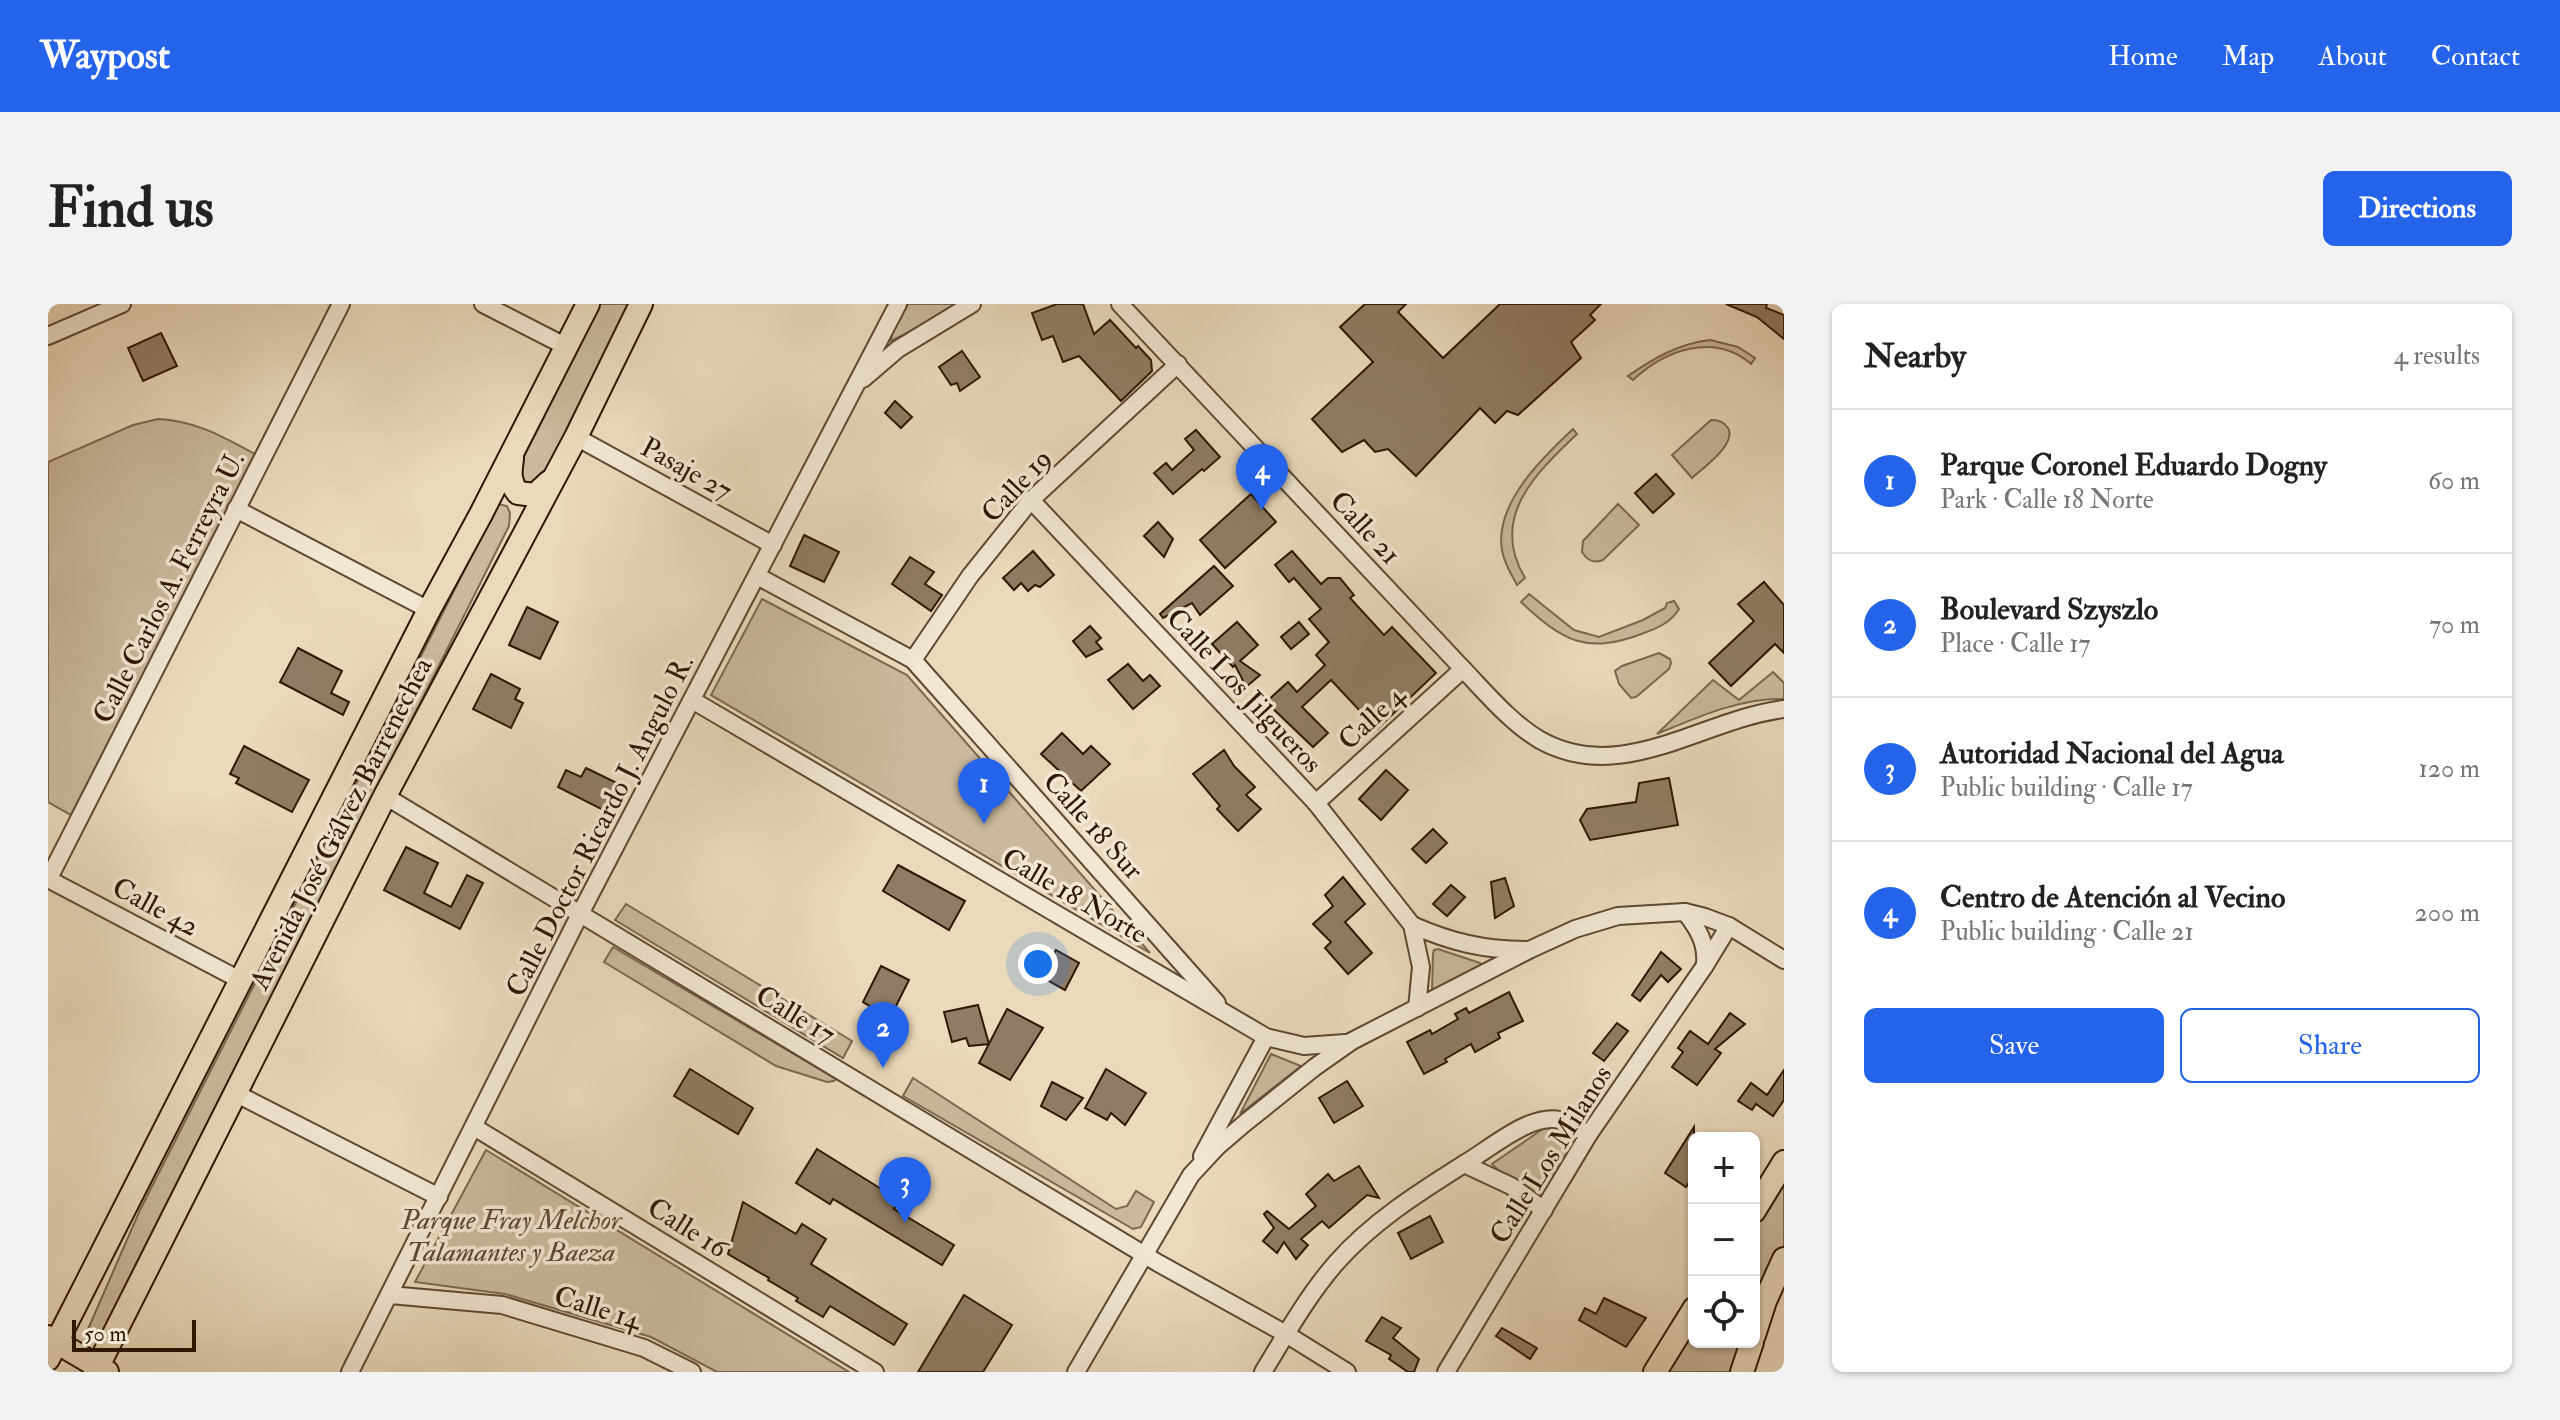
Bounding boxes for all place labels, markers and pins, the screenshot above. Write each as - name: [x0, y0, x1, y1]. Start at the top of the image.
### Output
- pin: 4: [1236, 444, 1288, 510]
- pin: 1: [958, 758, 1010, 824]
- pin: 2: [857, 1002, 909, 1068]
- pin: 3: [879, 1157, 931, 1223]

